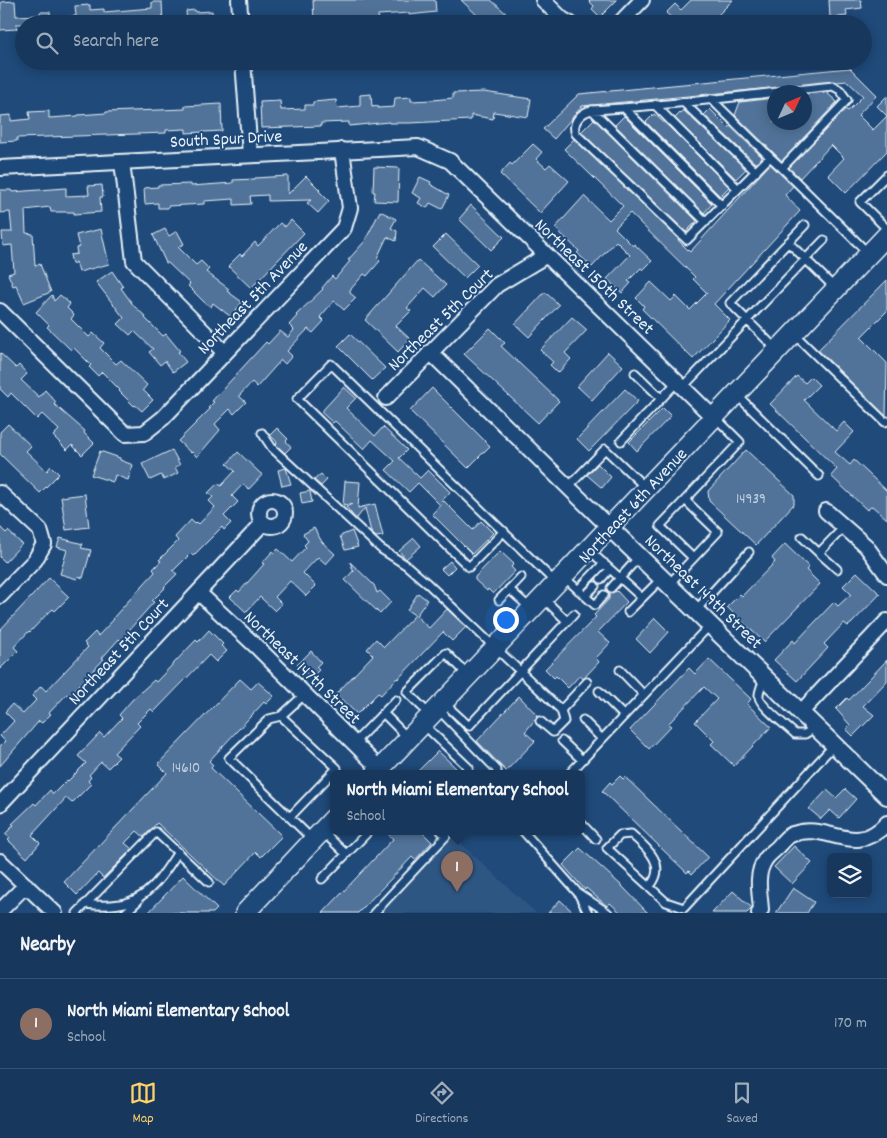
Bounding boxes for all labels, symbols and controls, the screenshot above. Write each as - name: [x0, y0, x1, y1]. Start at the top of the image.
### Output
- search box: [15, 15, 872, 70]
- icon: search: [33, 29, 61, 57]
- text: Search here: [73, 29, 159, 56]
- north arrow: [767, 85, 812, 130]
- street label: South Spur Drive: [169, 125, 283, 156]
- street label: Northeast 150th Street: [528, 214, 659, 342]
- street label: Northeast 5th Avenue: [193, 236, 315, 361]
- street label: Northeast 5th Court: [383, 263, 500, 378]
- street label: Northeast 6th Avenue: [573, 443, 694, 570]
- house number: 14939: [736, 489, 766, 511]
- street label: Northeast 149th Street: [638, 530, 767, 656]
- street label: Northeast 5th Court: [63, 593, 176, 712]
- street label: Northeast 147th Street: [237, 606, 366, 732]
- your location: [493, 607, 519, 633]
- house number: 14610: [172, 758, 200, 780]
- popup: [330, 770, 585, 835]
- text: North Miami Elementary School: [346, 778, 569, 805]
- text: School: [346, 805, 385, 828]
- pin: 1: [441, 851, 473, 892]
- map controls: [827, 853, 872, 898]
- button: layers: [827, 853, 872, 898]
- text: Nearby: [20, 931, 75, 961]
- text: North Miami Elementary School: [67, 999, 289, 1026]
- text: 1: [34, 1012, 38, 1035]
- text: 170 m: [834, 1012, 867, 1035]
- text: School: [67, 1026, 106, 1049]
- tab: Map: [129, 1079, 157, 1129]
- tab: Directions: [415, 1079, 468, 1129]
- tab: Saved: [727, 1079, 758, 1129]

